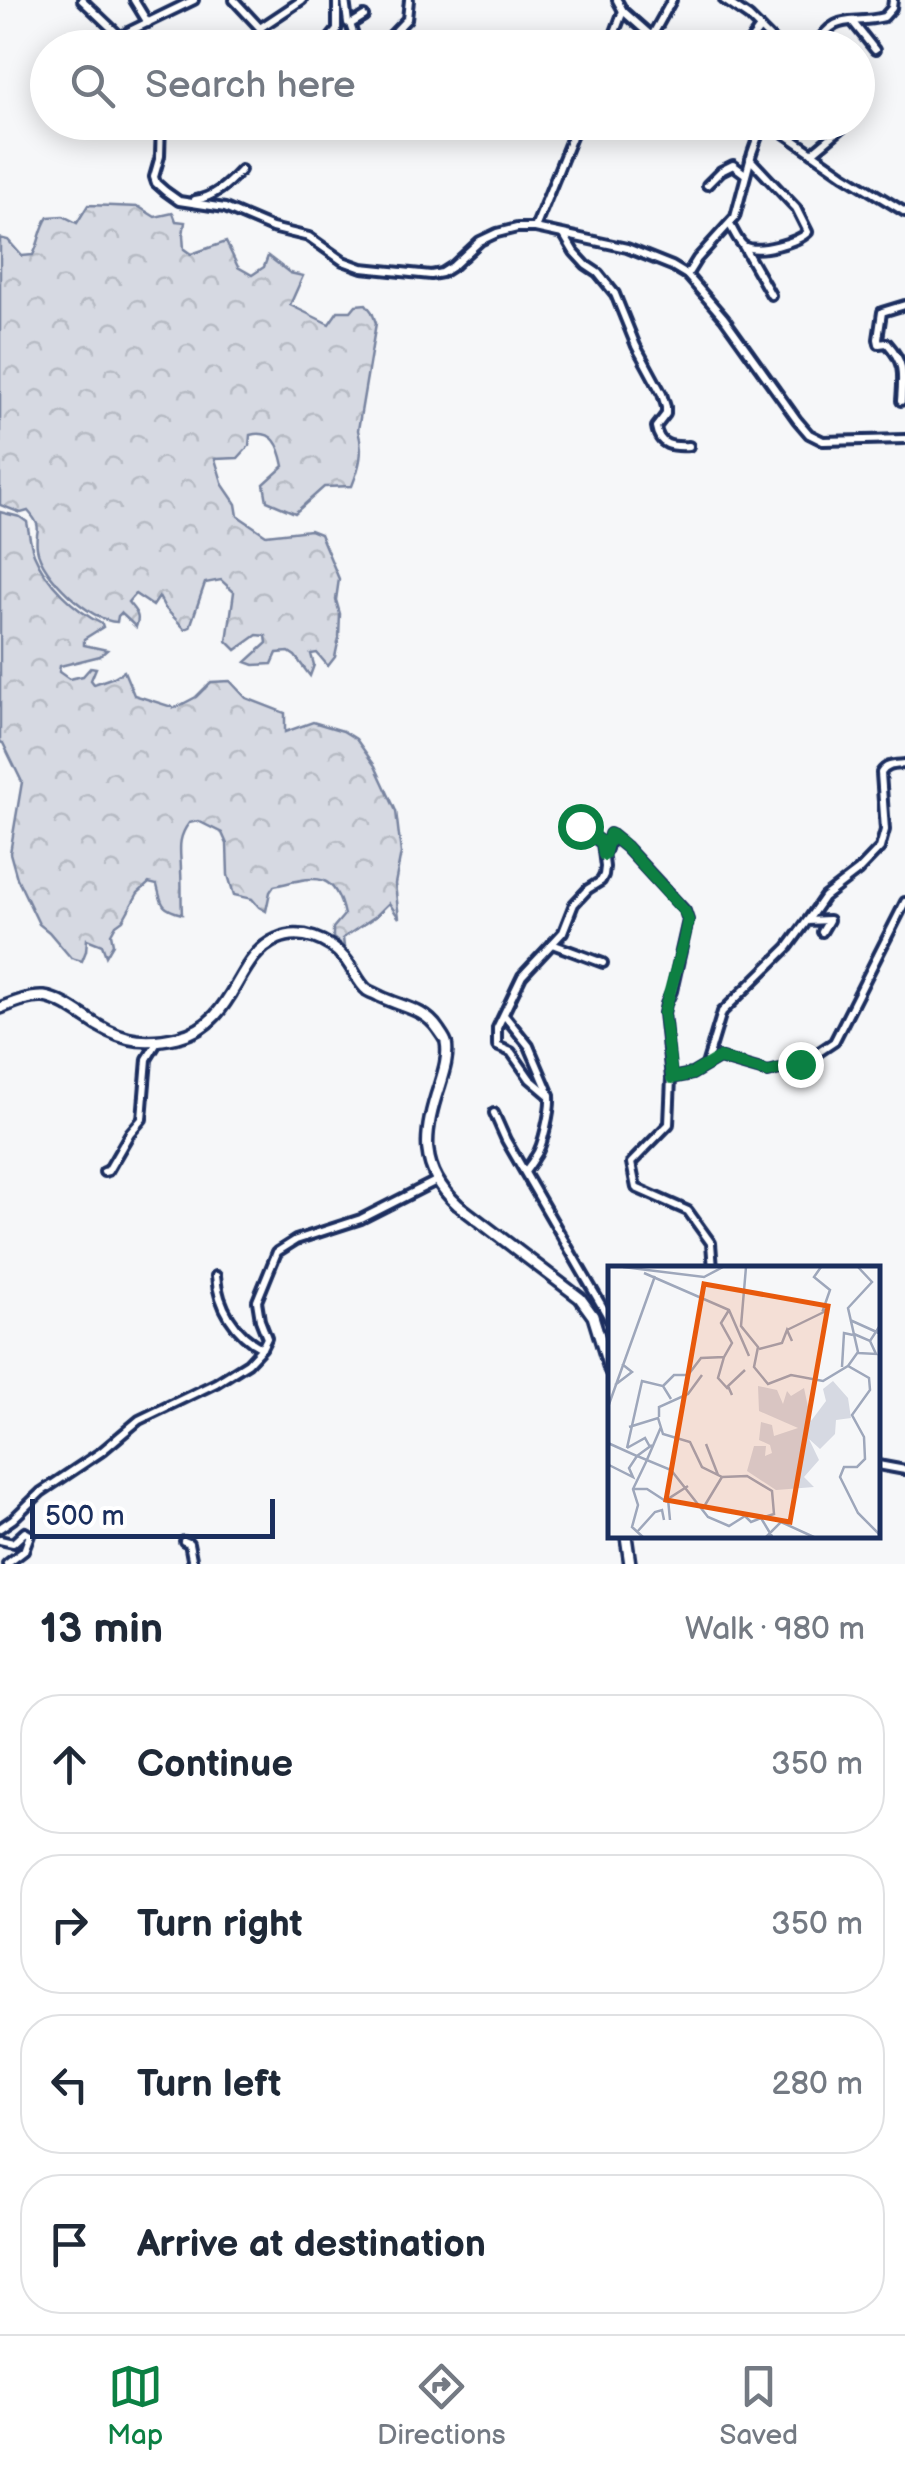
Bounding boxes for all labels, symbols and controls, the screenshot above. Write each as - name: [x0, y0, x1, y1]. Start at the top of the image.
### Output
- search box: [30, 30, 875, 140]
- icon: search: [65, 58, 120, 113]
- text: Search here: [145, 63, 356, 108]
- route start: [558, 804, 604, 850]
- route end: [778, 1042, 824, 1088]
- inset map: [608, 1266, 880, 1539]
- scale bar: [30, 1494, 275, 1538]
- text: 500 m: [45, 1500, 125, 1533]
- text: 13 min: [40, 1604, 163, 1655]
- text: Walk · 980 m: [685, 1610, 865, 1649]
- icon: ahead: [42, 1737, 97, 1792]
- text: Continue: [137, 1742, 293, 1787]
- text: 350 m: [771, 1745, 863, 1784]
- icon: right: [42, 1897, 97, 1952]
- text: Turn right: [137, 1902, 302, 1947]
- text: 350 m: [771, 1905, 863, 1944]
- icon: left: [42, 2057, 97, 2112]
- text: Turn left: [137, 2062, 281, 2107]
- text: 280 m: [772, 2065, 863, 2104]
- icon: arrive: [42, 2217, 97, 2272]
- text: Arrive at destination: [137, 2222, 486, 2267]
- tab: Map: [107, 2359, 163, 2452]
- tab: Directions: [377, 2359, 506, 2452]
- tab: Saved: [720, 2359, 798, 2452]

